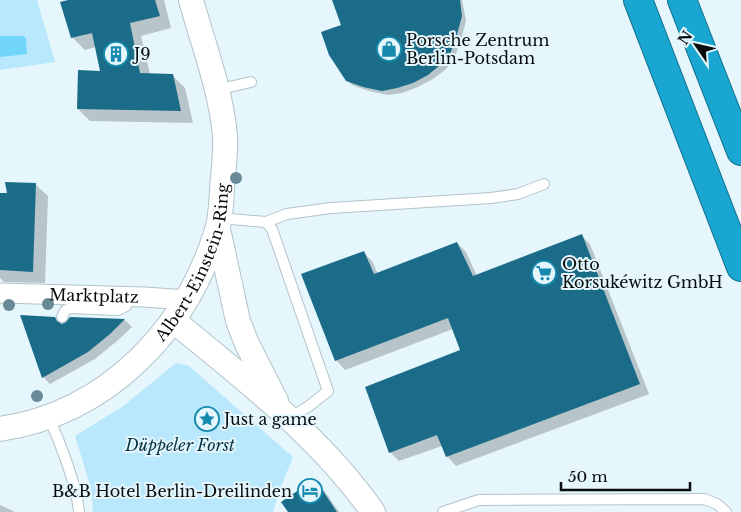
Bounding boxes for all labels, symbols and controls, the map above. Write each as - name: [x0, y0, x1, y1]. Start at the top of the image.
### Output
- north arrow: [671, 20, 721, 70]
- text: N: [674, 27, 696, 48]
- place label: Porsche Zentrum Berlin-Potsdam: [406, 30, 549, 68]
- shop icon: Porsche Zentrum Berlin-Potsdam: [376, 36, 402, 62]
- building icon: J9: [103, 41, 129, 67]
- place label: J9: [132, 44, 151, 64]
- street label: Albert-Einstein-Ring: [150, 182, 232, 346]
- place label: Otto Korsukéwitz GmbH: [562, 254, 723, 292]
- supermarket icon: Otto Korsukéwitz GmbH: [531, 260, 557, 286]
- street label: Marktplatz: [49, 284, 139, 307]
- place icon: Just a game: [194, 406, 220, 432]
- place label: Just a game: [222, 409, 317, 429]
- park label: Düppeler Forst: [124, 435, 235, 455]
- scale bar: [561, 460, 690, 492]
- text: 50 m: [568, 467, 608, 486]
- hotel icon: B&B Hotel Berlin-Dreilinden: [297, 478, 323, 504]
- place label: B&B Hotel Berlin-Dreilinden: [52, 481, 292, 501]

